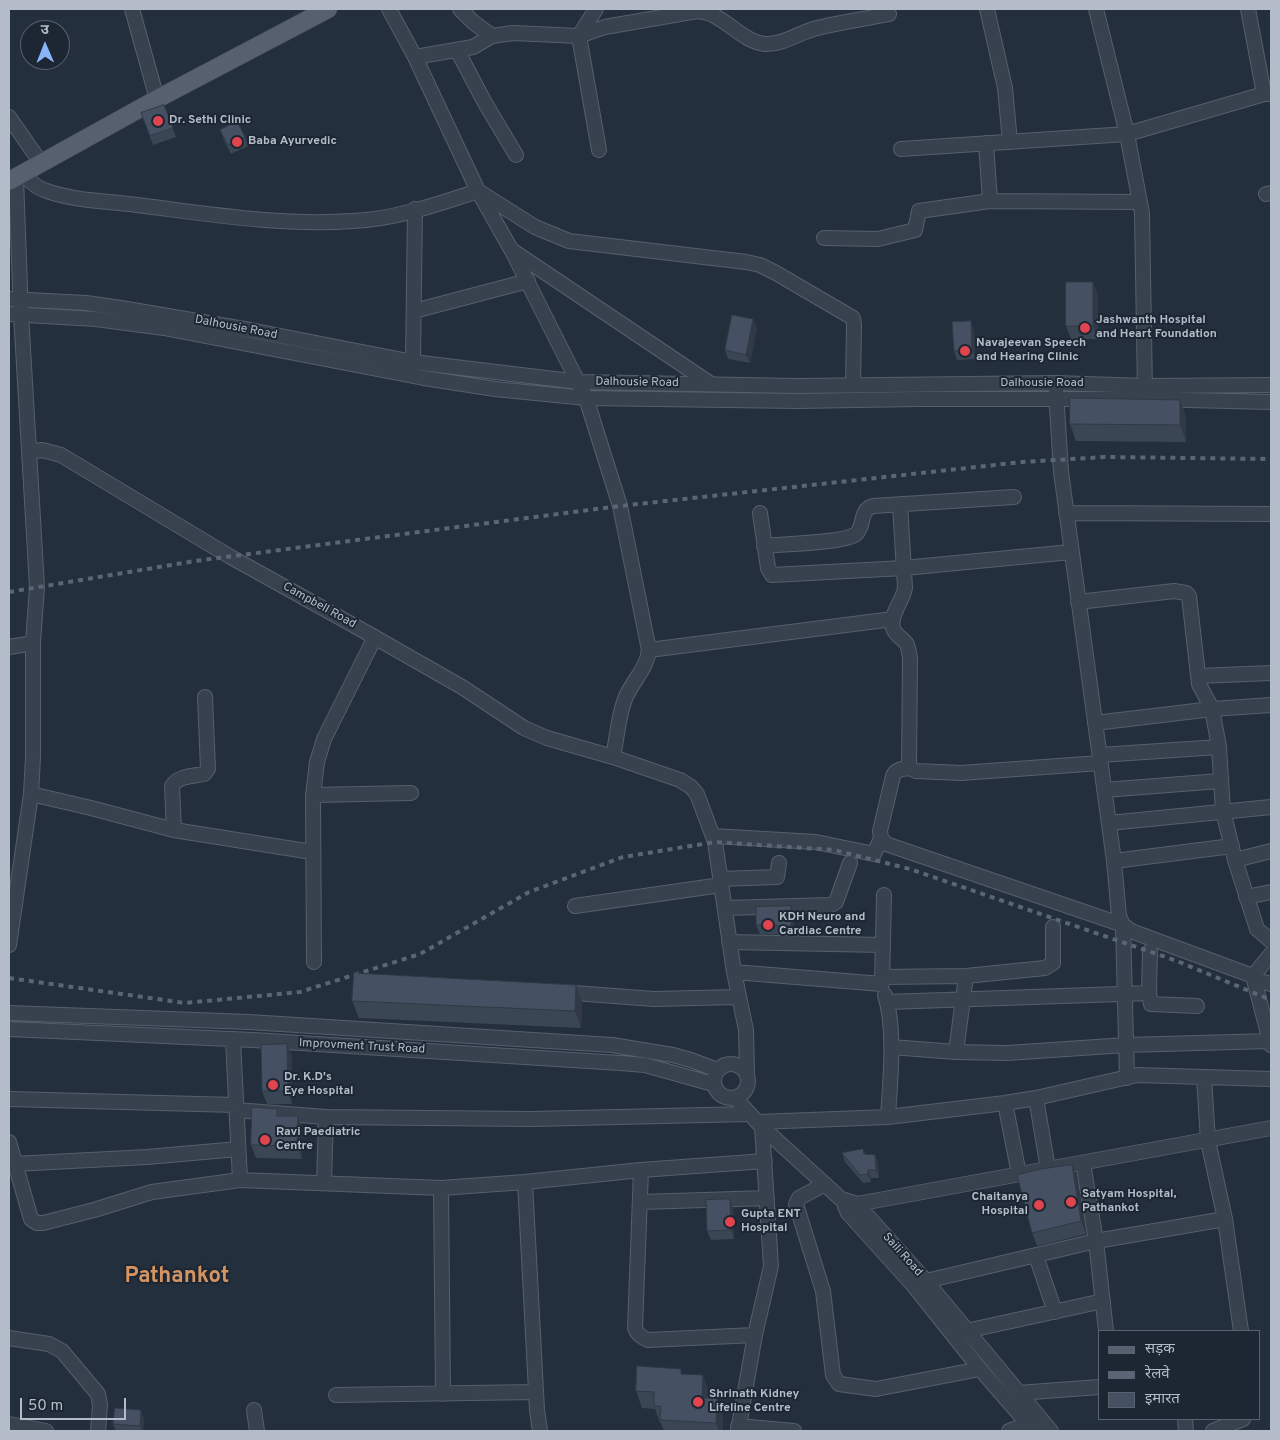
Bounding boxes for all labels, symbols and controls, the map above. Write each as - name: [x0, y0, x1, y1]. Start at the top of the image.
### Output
- north arrow: [20, 20, 70, 70]
- text: उ: [40, 22, 49, 39]
- marker: Dr. Sethi Clinic: [151, 114, 165, 128]
- place label: Dr. Sethi Clinic: [169, 114, 251, 128]
- marker: Baba Ayurvedic: [230, 135, 244, 149]
- place label: Baba Ayurvedic: [248, 135, 337, 149]
- street label: Dalhousie Road: [194, 313, 278, 343]
- place label: Jashwanth Hospital and Heart Foundation: [1096, 314, 1217, 342]
- marker: Jashwanth Hospital and Heart Foundation: [1078, 321, 1092, 335]
- place label: Navajeevan Speech and Hearing Clinic: [976, 337, 1086, 365]
- marker: Navajeevan Speech and Hearing Clinic: [958, 344, 972, 358]
- street label: Dalhousie Road: [595, 375, 679, 391]
- street label: Dalhousie Road: [1000, 377, 1084, 391]
- street label: Campbell Road: [280, 580, 358, 632]
- place label: KDH Neuro and Cardiac Centre: [779, 911, 865, 939]
- marker: KDH Neuro and Cardiac Centre: [761, 918, 775, 932]
- street label: Improvment Trust Road: [298, 1037, 426, 1057]
- place label: Dr. K.D's Eye Hospital: [284, 1071, 354, 1099]
- marker: Dr. K.D's Eye Hospital: [266, 1078, 280, 1092]
- place label: Ravi Paediatric Centre: [276, 1126, 361, 1154]
- marker: Ravi Paediatric Centre: [258, 1133, 272, 1147]
- place label: Satyam Hospital, Pathankot: [1082, 1188, 1177, 1216]
- place label: Chaitanya Hospital: [972, 1191, 1028, 1219]
- marker: Satyam Hospital, Pathankot: [1064, 1195, 1078, 1209]
- marker: Chaitanya Hospital: [1032, 1198, 1046, 1212]
- place label: Gupta ENT Hospital: [741, 1208, 801, 1236]
- marker: Gupta ENT Hospital: [723, 1215, 737, 1229]
- street label: Saili Road: [879, 1230, 925, 1280]
- district label: Pathankot: [125, 1265, 229, 1291]
- legend: [1098, 1330, 1260, 1420]
- text: सड़क: [1145, 1340, 1175, 1359]
- text: रेलवे: [1145, 1365, 1170, 1384]
- scale bar: [22, 1388, 129, 1420]
- place label: Shrinath Kidney Lifeline Centre: [709, 1388, 799, 1416]
- text: इमारत: [1145, 1390, 1180, 1409]
- marker: Shrinath Kidney Lifeline Centre: [691, 1395, 705, 1409]
- text: 50 m: [28, 1397, 63, 1416]

